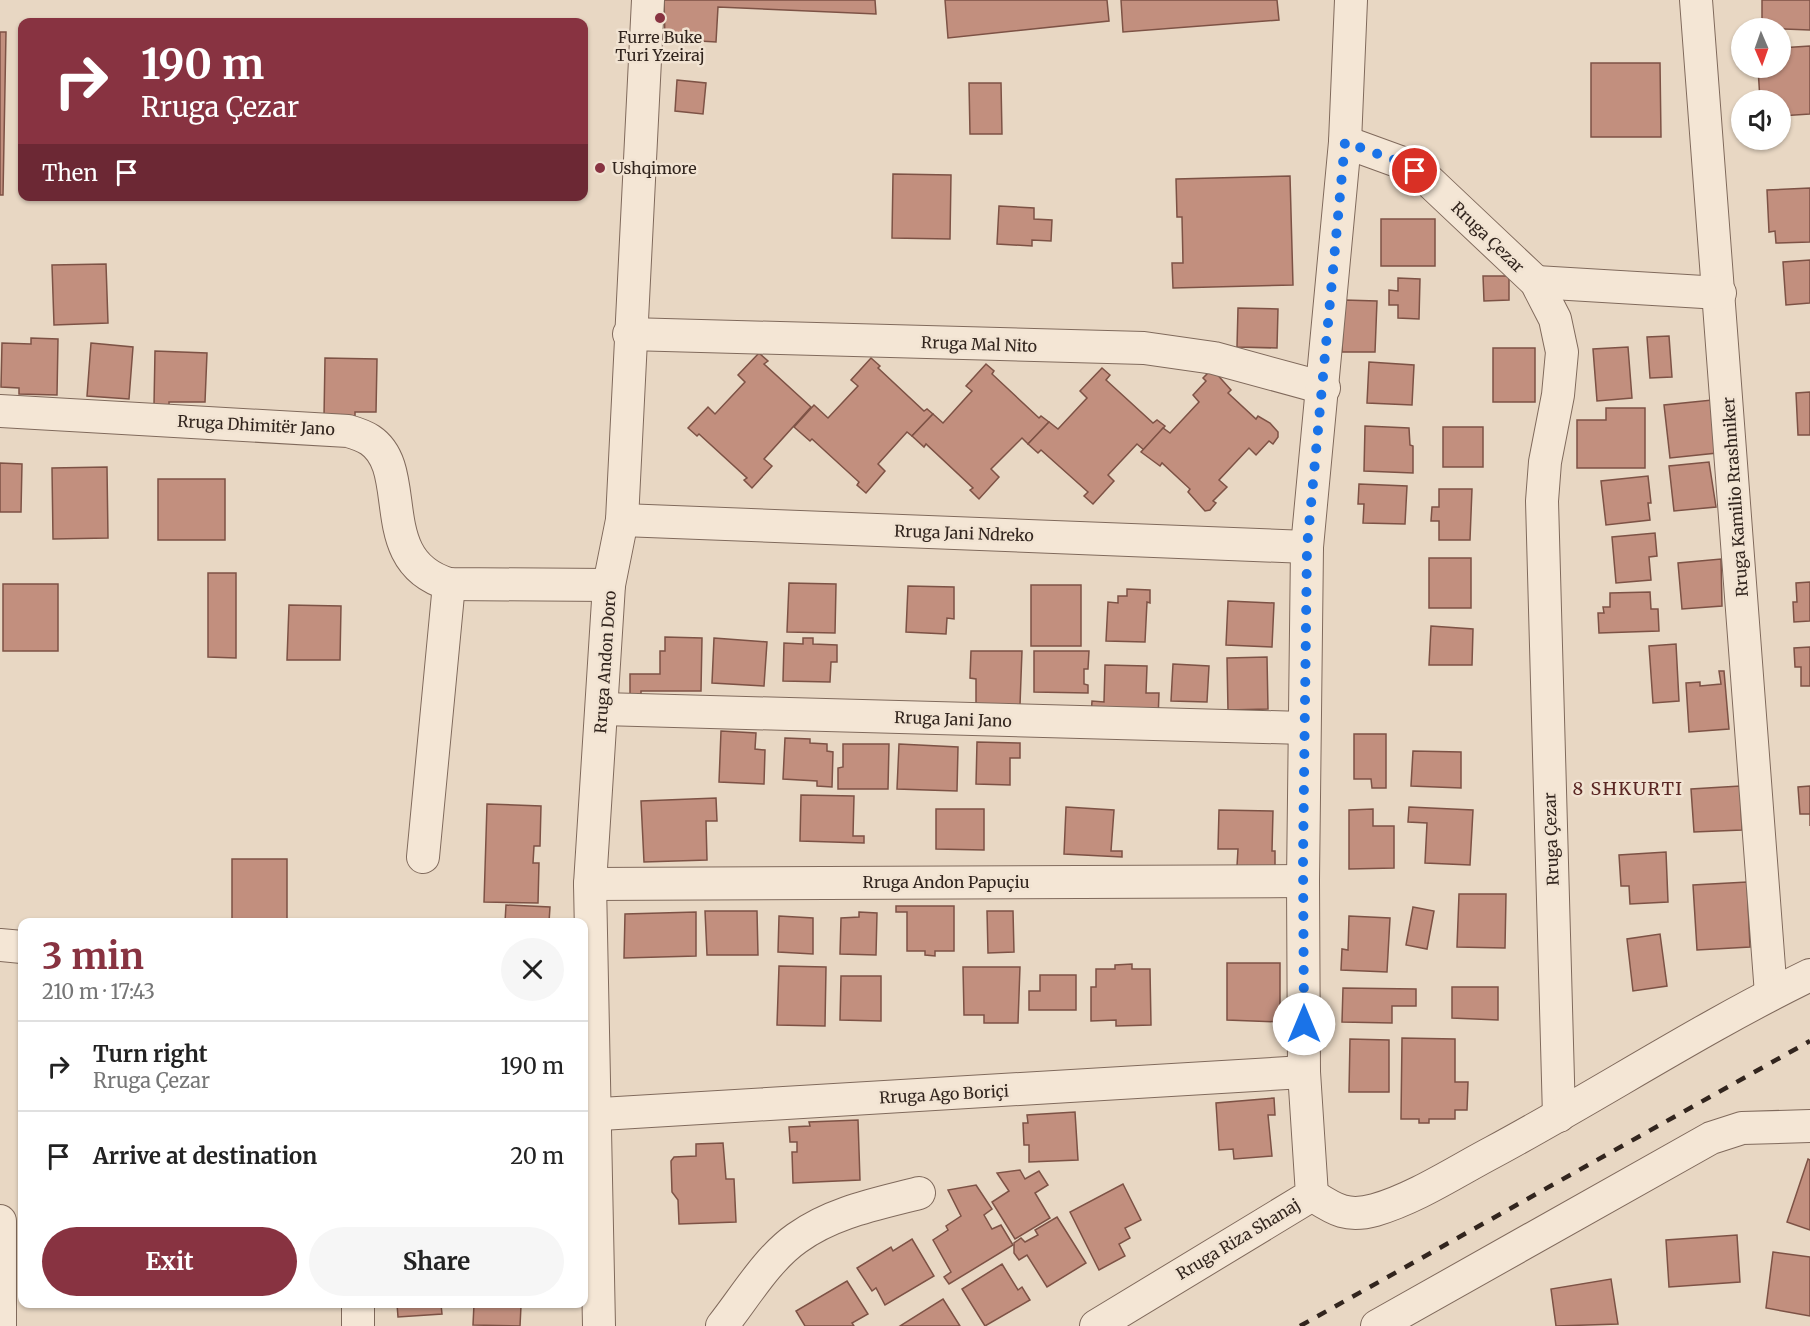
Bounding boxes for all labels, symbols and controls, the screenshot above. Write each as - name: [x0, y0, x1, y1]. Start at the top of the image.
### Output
- marker: Furre Buke Turi Yzeiraj: [653, 11, 667, 25]
- north arrow: [1731, 18, 1791, 78]
- map controls: [1731, 18, 1791, 150]
- place label: Furre Buke Turi Yzeiraj: [615, 27, 705, 65]
- text: 190 m: [141, 38, 264, 90]
- icon: right: [42, 42, 120, 120]
- text: Rruga Çezar: [141, 90, 299, 124]
- button: sound: [1731, 90, 1791, 150]
- pin: [1389, 145, 1440, 196]
- icon: arrive: [1398, 154, 1431, 187]
- icon: arrive: [110, 156, 143, 189]
- place label: Ushqimore: [612, 158, 697, 178]
- text: Then: [42, 159, 98, 187]
- marker: Ushqimore: [593, 161, 607, 175]
- street label: Rruga Çezar: [1447, 197, 1529, 277]
- street label: Rruga Mal Nito: [921, 332, 1037, 356]
- street label: Rruga Kamilio Rrashniker: [1718, 396, 1752, 598]
- street label: Rruga Dhimitër Jano: [177, 411, 335, 439]
- street label: Rruga Jani Ndreko: [894, 521, 1034, 545]
- street label: Rruga Andon Doro: [590, 590, 620, 734]
- street label: Rruga Jani Jano: [894, 707, 1012, 731]
- district label: 8 SHKURTI: [1572, 777, 1684, 800]
- street label: Rruga Çezar: [1539, 792, 1563, 886]
- street label: Rruga Andon Papuçiu: [863, 872, 1029, 892]
- text: 3 min: [42, 934, 144, 979]
- button: close: [501, 938, 564, 1001]
- text: 210 m · 17:43: [42, 979, 155, 1004]
- position arrow: [1272, 992, 1336, 1056]
- text: Turn right: [93, 1040, 207, 1068]
- icon: right: [42, 1050, 75, 1083]
- text: 190 m: [501, 1052, 564, 1080]
- text: Rruga Çezar: [93, 1068, 210, 1093]
- street label: Rruga Ago Boriçi: [879, 1081, 1009, 1107]
- icon: arrive: [42, 1140, 75, 1173]
- text: Arrive at destination: [93, 1142, 317, 1170]
- text: 20 m: [510, 1142, 564, 1170]
- street label: Rruga Riza Shanaj: [1173, 1194, 1303, 1284]
- button: Exit: [42, 1227, 297, 1296]
- button: Share: [309, 1227, 564, 1296]

